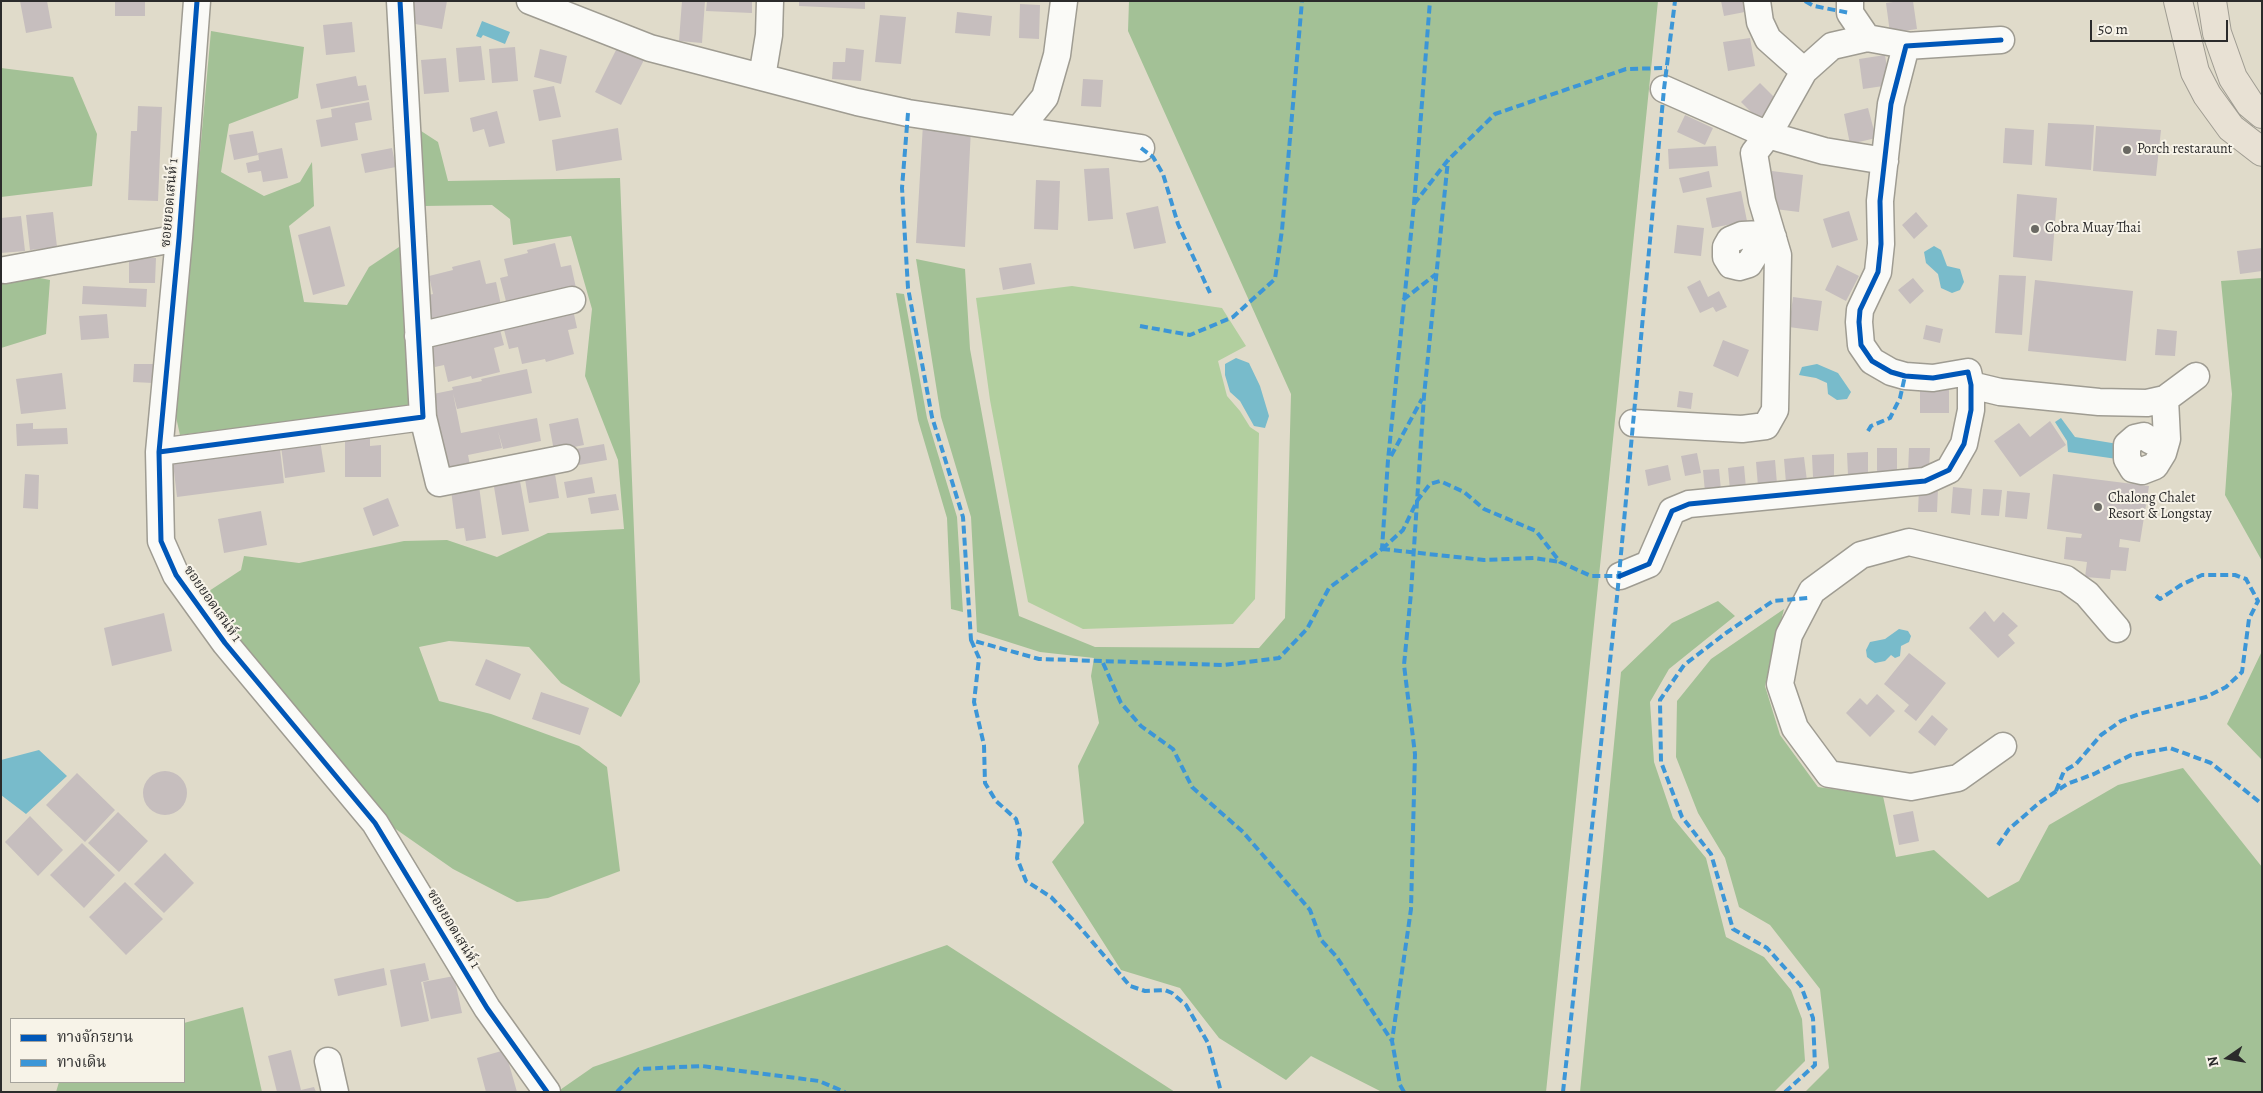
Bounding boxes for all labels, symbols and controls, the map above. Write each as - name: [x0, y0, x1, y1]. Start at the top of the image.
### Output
- scale bar: [2093, 10, 2230, 42]
- text: 50 m: [2098, 19, 2128, 39]
- place label: Porch restaraunt: [2137, 142, 2232, 158]
- marker: Porch restaraunt: [2121, 144, 2133, 156]
- street label: ซอยยอดเสน่ห์ 1: [158, 158, 182, 248]
- place label: Cobra Muay Thai: [2045, 221, 2141, 237]
- marker: Cobra Muay Thai: [2029, 223, 2041, 235]
- place label: Chalong Chalet Resort & Longstay: [2108, 491, 2212, 524]
- marker: Chalong Chalet Resort & Longstay: [2092, 501, 2104, 513]
- street label: ซอยยอดเสน่ห์ 1: [179, 563, 245, 645]
- street label: ซอยยอดเสน่ห์ 1: [423, 886, 483, 972]
- legend: [10, 1018, 185, 1083]
- text: ทางจักรยาน: [57, 1027, 133, 1047]
- north arrow: [2203, 1033, 2253, 1083]
- text: ทางเดิน: [57, 1052, 106, 1072]
- text: N: [2202, 1054, 2223, 1069]

